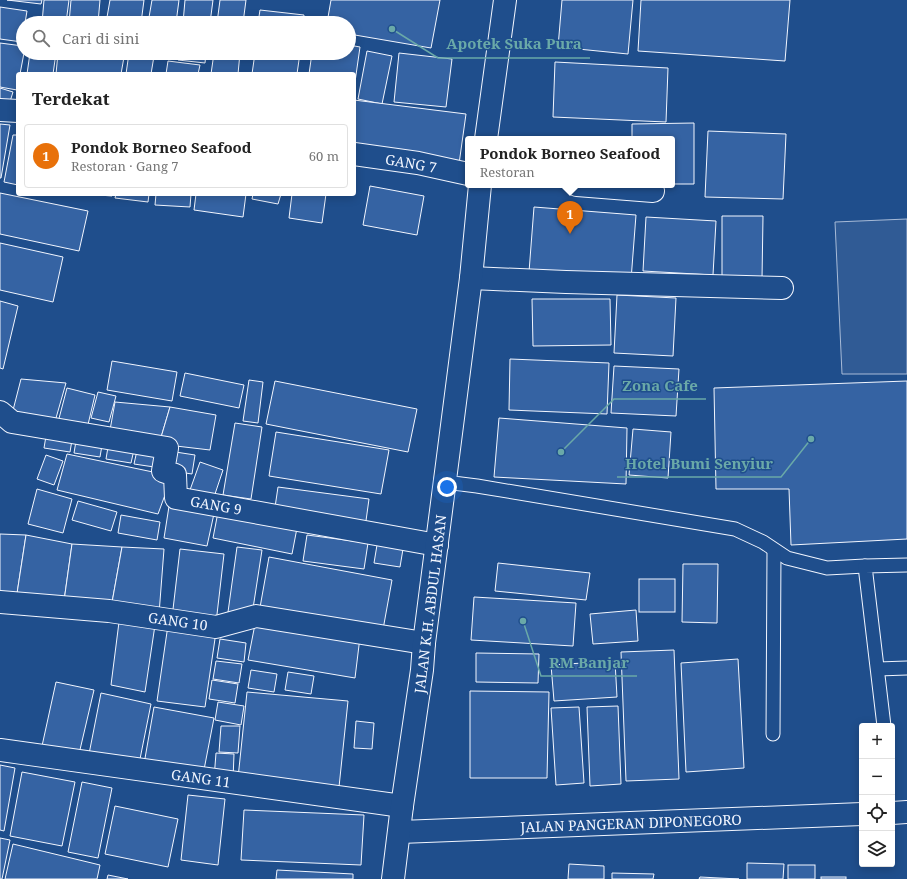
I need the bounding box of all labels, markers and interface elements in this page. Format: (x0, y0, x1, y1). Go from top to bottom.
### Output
search box (16, 16, 356, 60)
icon: search (30, 27, 52, 49)
text: Cari di sini (62, 28, 139, 48)
callout: Apotek Suka Pura (438, 31, 590, 58)
text: Apotek Suka Pura (446, 33, 582, 53)
text: Terdekat (32, 87, 110, 110)
popup (465, 136, 675, 188)
text: Pondok Borneo Seafood (71, 137, 252, 157)
text: Pondok Borneo Seafood (480, 143, 660, 163)
text: 1 (42, 147, 50, 165)
text: 60 m (309, 147, 339, 165)
street label: GANG 7 (384, 149, 438, 177)
text: Restoran · Gang 7 (71, 157, 179, 175)
text: Restoran (480, 163, 535, 181)
pin: 1 (557, 201, 583, 234)
callout: Zona Cafe (614, 372, 706, 399)
text: Zona Cafe (622, 375, 698, 395)
callout: Hotel Bumi Senyiur (617, 450, 781, 477)
text: Hotel Bumi Senyiur (625, 453, 773, 473)
your location (437, 477, 457, 497)
street label: GANG 9 (189, 491, 243, 519)
street label: JALAN K.H. ABDUL HASAN (409, 513, 450, 695)
street label: GANG 10 (147, 607, 209, 635)
callout: RM Banjar (541, 649, 637, 676)
text: RM Banjar (549, 652, 629, 672)
map controls (859, 723, 895, 867)
button: + (859, 723, 895, 759)
button: − (859, 759, 895, 795)
street label: GANG 11 (170, 764, 232, 792)
button: locate (859, 795, 895, 831)
street label: JALAN PANGERAN DIPONEGORO (519, 810, 742, 836)
button: layers (859, 831, 895, 867)

